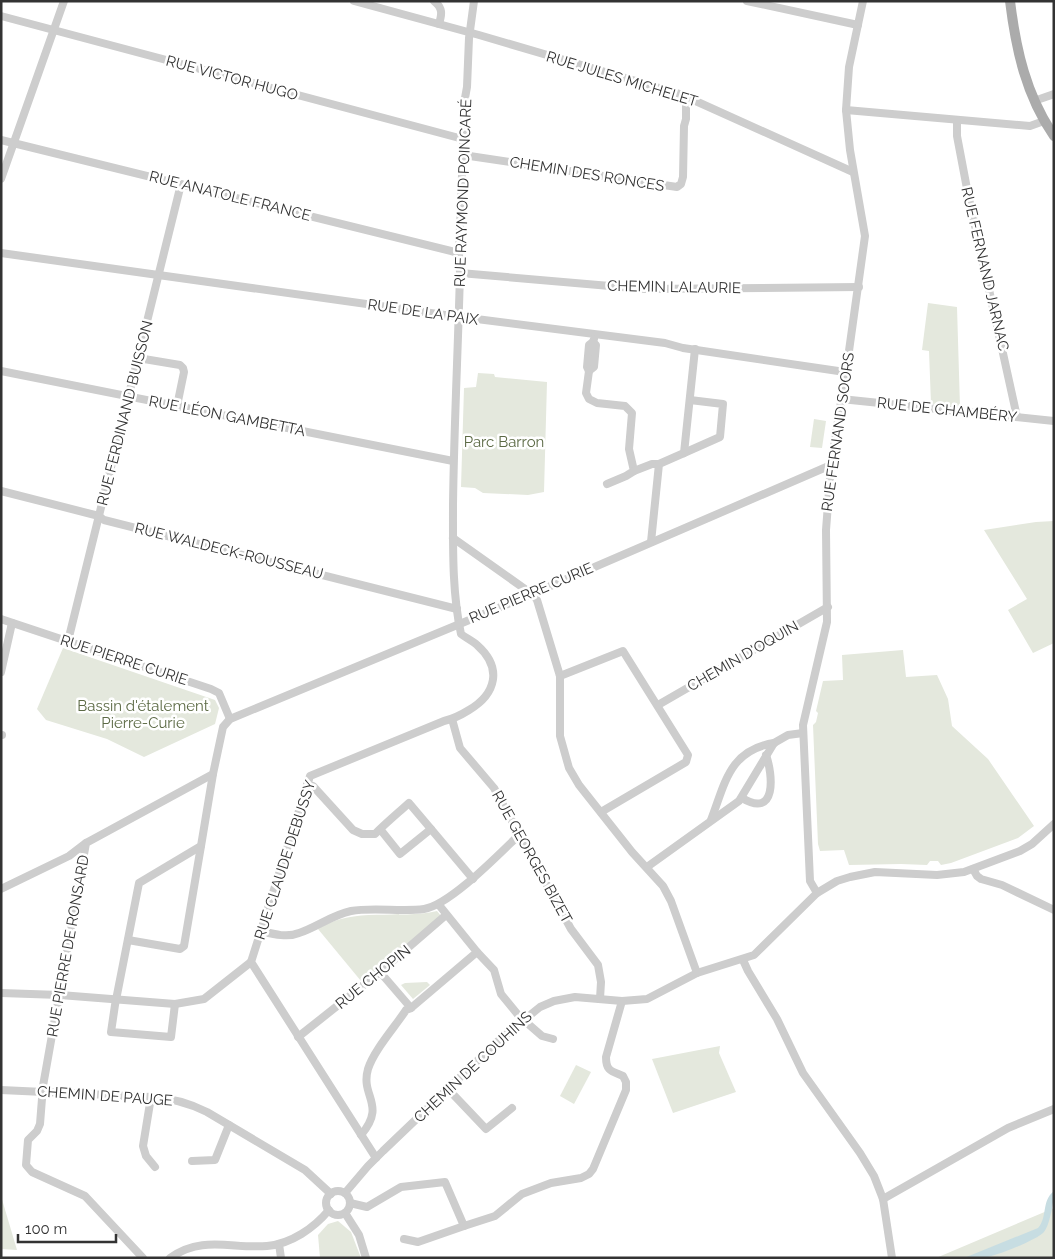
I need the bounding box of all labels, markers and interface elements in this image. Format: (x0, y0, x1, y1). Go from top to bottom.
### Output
street label: RUE JULES MICHELET (544, 47, 700, 111)
street label: RUE VICTOR HUGO (164, 52, 300, 104)
street label: RUE RAYMOND POINCARÉ (451, 99, 475, 287)
street label: CHEMIN DES RONCES (508, 153, 666, 195)
street label: RUE ANATOLE FRANCE (147, 167, 313, 225)
street label: RUE FERNAND JARNAC (957, 185, 1013, 353)
street label: CHEMIN LALAURIE (607, 277, 741, 297)
street label: RUE DE LA PAIX (366, 295, 480, 329)
street label: RUE FERDINAND BUISSON (93, 319, 157, 507)
street label: RUE FERNAND SOORS (818, 351, 858, 513)
street label: RUE LÉON GAMBETTA (147, 392, 307, 440)
street label: RUE DE CHAMBÉRY (876, 394, 1018, 426)
park label: Parc Barron (464, 433, 544, 451)
street label: RUE WALDECK-ROUSSEAU (133, 519, 325, 583)
street label: RUE PIERRE CURIE (466, 559, 596, 627)
street label: CHEMIN D'OQUIN (684, 617, 802, 695)
street label: RUE PIERRE CURIE (58, 631, 190, 689)
park label: Bassin d'étalement Pierre-Curie (77, 697, 209, 732)
street label: RUE CLAUDE DEBUSSY (251, 778, 319, 942)
street label: RUE GEORGES BIZET (488, 787, 576, 927)
street label: RUE PIERRE DE RONSARD (43, 853, 93, 1039)
street label: RUE CHOPIN (332, 941, 414, 1013)
street label: CHEMIN DE COUHINS (410, 1008, 536, 1126)
street label: CHEMIN DE PAUGE (37, 1082, 173, 1110)
scale bar (18, 1212, 115, 1244)
text: 100 m (25, 1220, 67, 1238)

